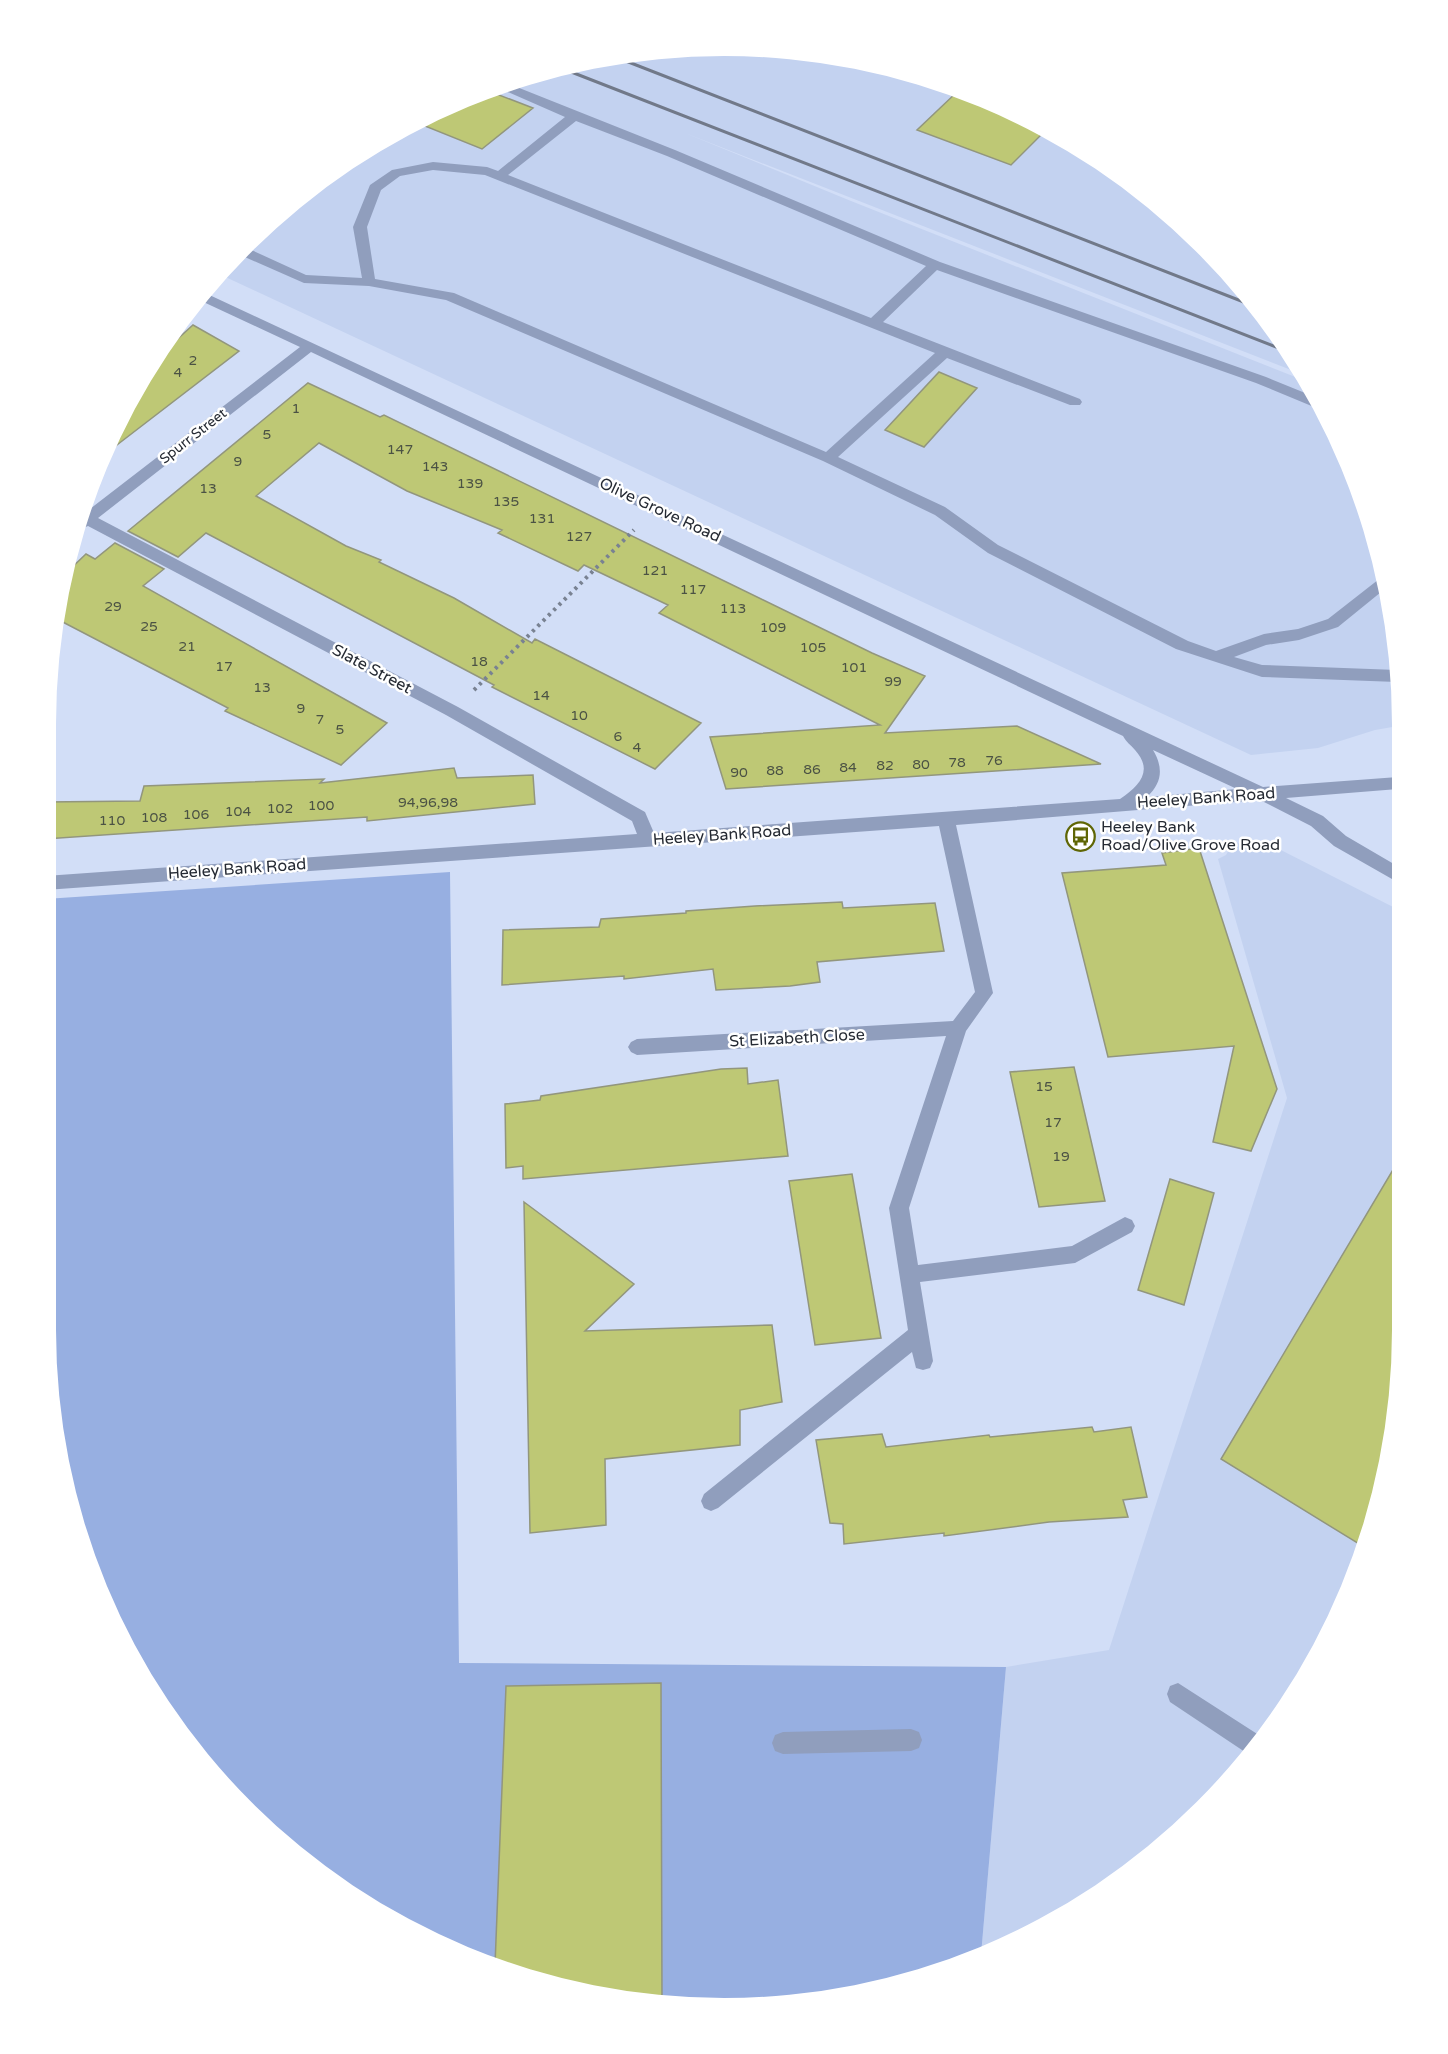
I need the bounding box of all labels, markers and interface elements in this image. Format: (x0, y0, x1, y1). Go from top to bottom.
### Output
house number: 2 (189, 352, 197, 369)
house number: 4 (174, 364, 183, 381)
house number: 1 (292, 400, 300, 417)
street label: Spurr Street (156, 404, 230, 467)
house number: 5 (263, 426, 271, 443)
house number: 147 (387, 441, 413, 458)
house number: 9 (234, 453, 242, 470)
house number: 143 (422, 458, 448, 475)
street label: Olive Grove Road (596, 473, 724, 547)
house number: 139 (457, 475, 483, 492)
house number: 13 (199, 480, 217, 497)
house number: 135 (493, 493, 519, 510)
house number: 131 (529, 510, 555, 527)
house number: 127 (566, 528, 592, 545)
house number: 121 (642, 562, 668, 579)
house number: 117 (680, 581, 706, 598)
house number: 29 (104, 598, 122, 615)
house number: 113 (720, 600, 746, 617)
house number: 25 (140, 618, 158, 635)
house number: 109 (760, 619, 786, 636)
house number: 21 (178, 638, 196, 655)
house number: 105 (800, 639, 826, 656)
street label: Slate Street (329, 640, 415, 698)
house number: 18 (470, 653, 488, 670)
house number: 17 (215, 658, 233, 675)
house number: 101 (841, 659, 867, 676)
house number: 99 (884, 673, 902, 690)
house number: 13 (253, 679, 271, 696)
house number: 14 (532, 687, 550, 704)
house number: 9 (297, 700, 305, 717)
house number: 10 (570, 707, 588, 724)
house number: 7 (316, 711, 324, 728)
house number: 5 (336, 721, 344, 738)
house number: 6 (614, 728, 623, 745)
house number: 4 (633, 739, 642, 756)
house number: 76 (985, 752, 1003, 769)
house number: 78 (948, 754, 966, 771)
house number: 80 (912, 756, 930, 773)
house number: 82 (876, 757, 894, 774)
house number: 84 (839, 759, 857, 776)
house number: 86 (803, 761, 821, 778)
house number: 88 (766, 762, 784, 779)
house number: 90 (730, 764, 748, 781)
street label: Heeley Bank Road (1136, 783, 1276, 813)
house number: 94,96,98 (398, 794, 458, 811)
house number: 100 (308, 797, 334, 814)
house number: 102 (267, 800, 293, 817)
house number: 104 (225, 803, 251, 820)
house number: 106 (183, 806, 209, 823)
house number: 108 (141, 809, 167, 826)
house number: 110 (99, 812, 125, 829)
place label: Heeley Bank Road/Olive Grove Road (1101, 817, 1280, 855)
street label: Heeley Bank Road (652, 820, 792, 850)
bus stop icon: Heeley Bank Road/Olive Grove Road (1064, 820, 1096, 852)
street label: Heeley Bank Road (167, 854, 307, 884)
street label: St Elizabeth Close (729, 1024, 865, 1052)
house number: 15 (1035, 1078, 1053, 1095)
house number: 17 (1044, 1114, 1062, 1131)
house number: 19 (1052, 1148, 1070, 1165)

